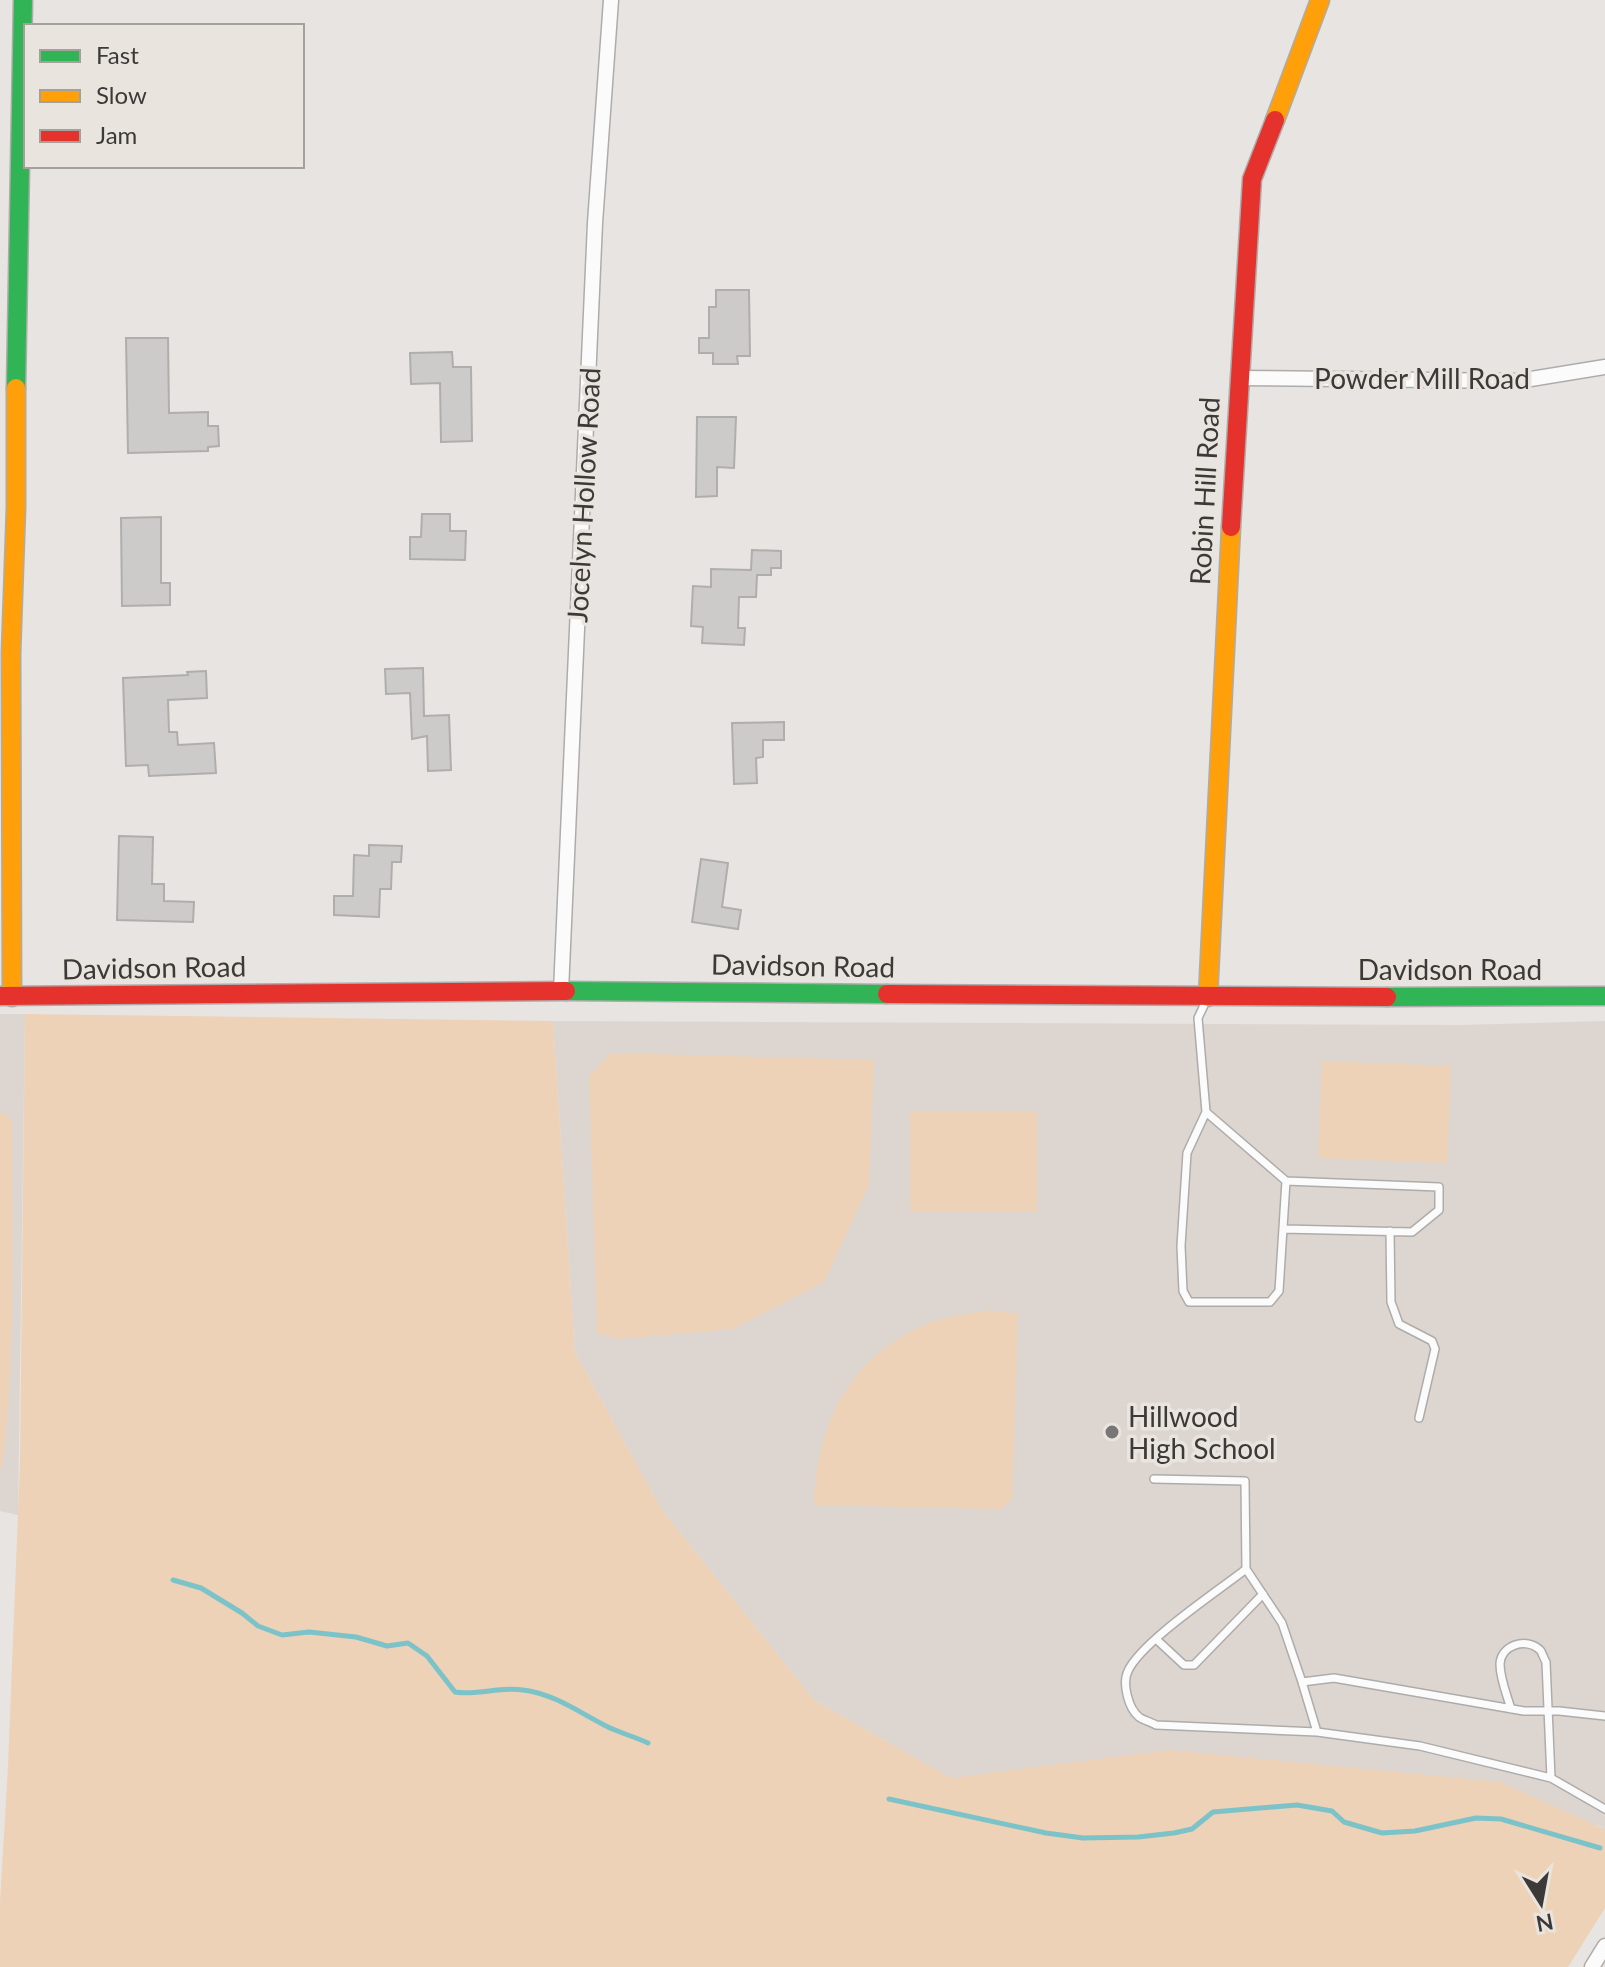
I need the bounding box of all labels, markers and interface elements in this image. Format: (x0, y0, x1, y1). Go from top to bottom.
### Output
legend (24, 24, 304, 168)
text: Fast (96, 40, 139, 69)
text: Slow (96, 80, 147, 109)
text: Jam (96, 120, 137, 149)
street label: Powder Mill Road (1314, 361, 1530, 395)
street label: Jocelyn Hollow Road (559, 367, 607, 623)
street label: Robin Hill Road (1182, 396, 1226, 586)
street label: Davidson Road (711, 946, 895, 984)
street label: Davidson Road (62, 948, 246, 986)
street label: Davidson Road (1358, 952, 1542, 986)
place label: Hillwood High School (1128, 1399, 1276, 1465)
marker: Hillwood High School (1103, 1423, 1121, 1441)
north arrow (1501, 1863, 1581, 1943)
text: N (1534, 1908, 1556, 1938)

